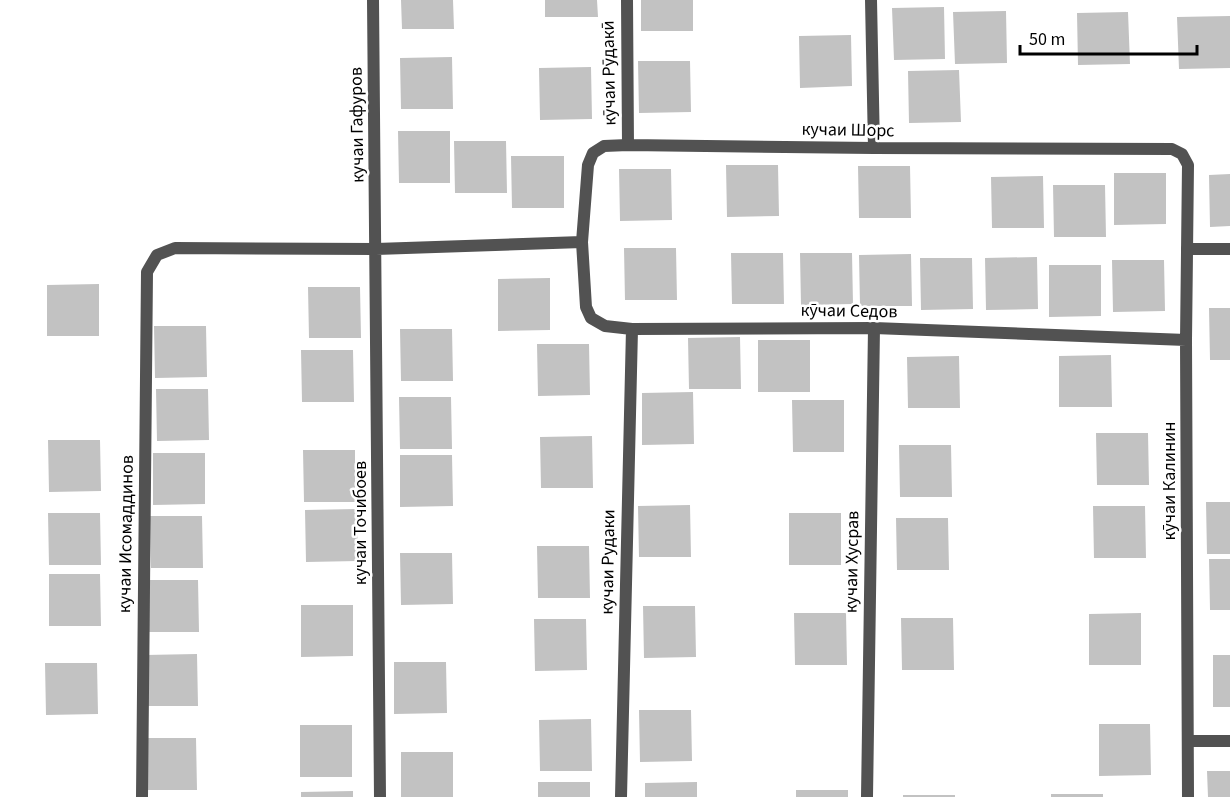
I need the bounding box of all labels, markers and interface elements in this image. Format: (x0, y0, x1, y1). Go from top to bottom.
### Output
scale bar (1020, 18, 1197, 56)
street label: кӯчаи Рӯдакӣ (596, 20, 622, 126)
text: 50 m (1029, 27, 1065, 52)
street label: кучаи Гафуров (343, 67, 371, 183)
street label: кучаи Шорс (801, 117, 895, 143)
street label: кӯчаи Седов (800, 298, 898, 324)
street label: кӯчаи Калинин (1157, 422, 1182, 540)
street label: кучаи Исомаддинов (112, 455, 140, 613)
street label: кучаи Точибоев (348, 461, 373, 585)
street label: кучаи Рудаки (595, 509, 621, 615)
street label: кучаи Хусрав (839, 511, 865, 613)

